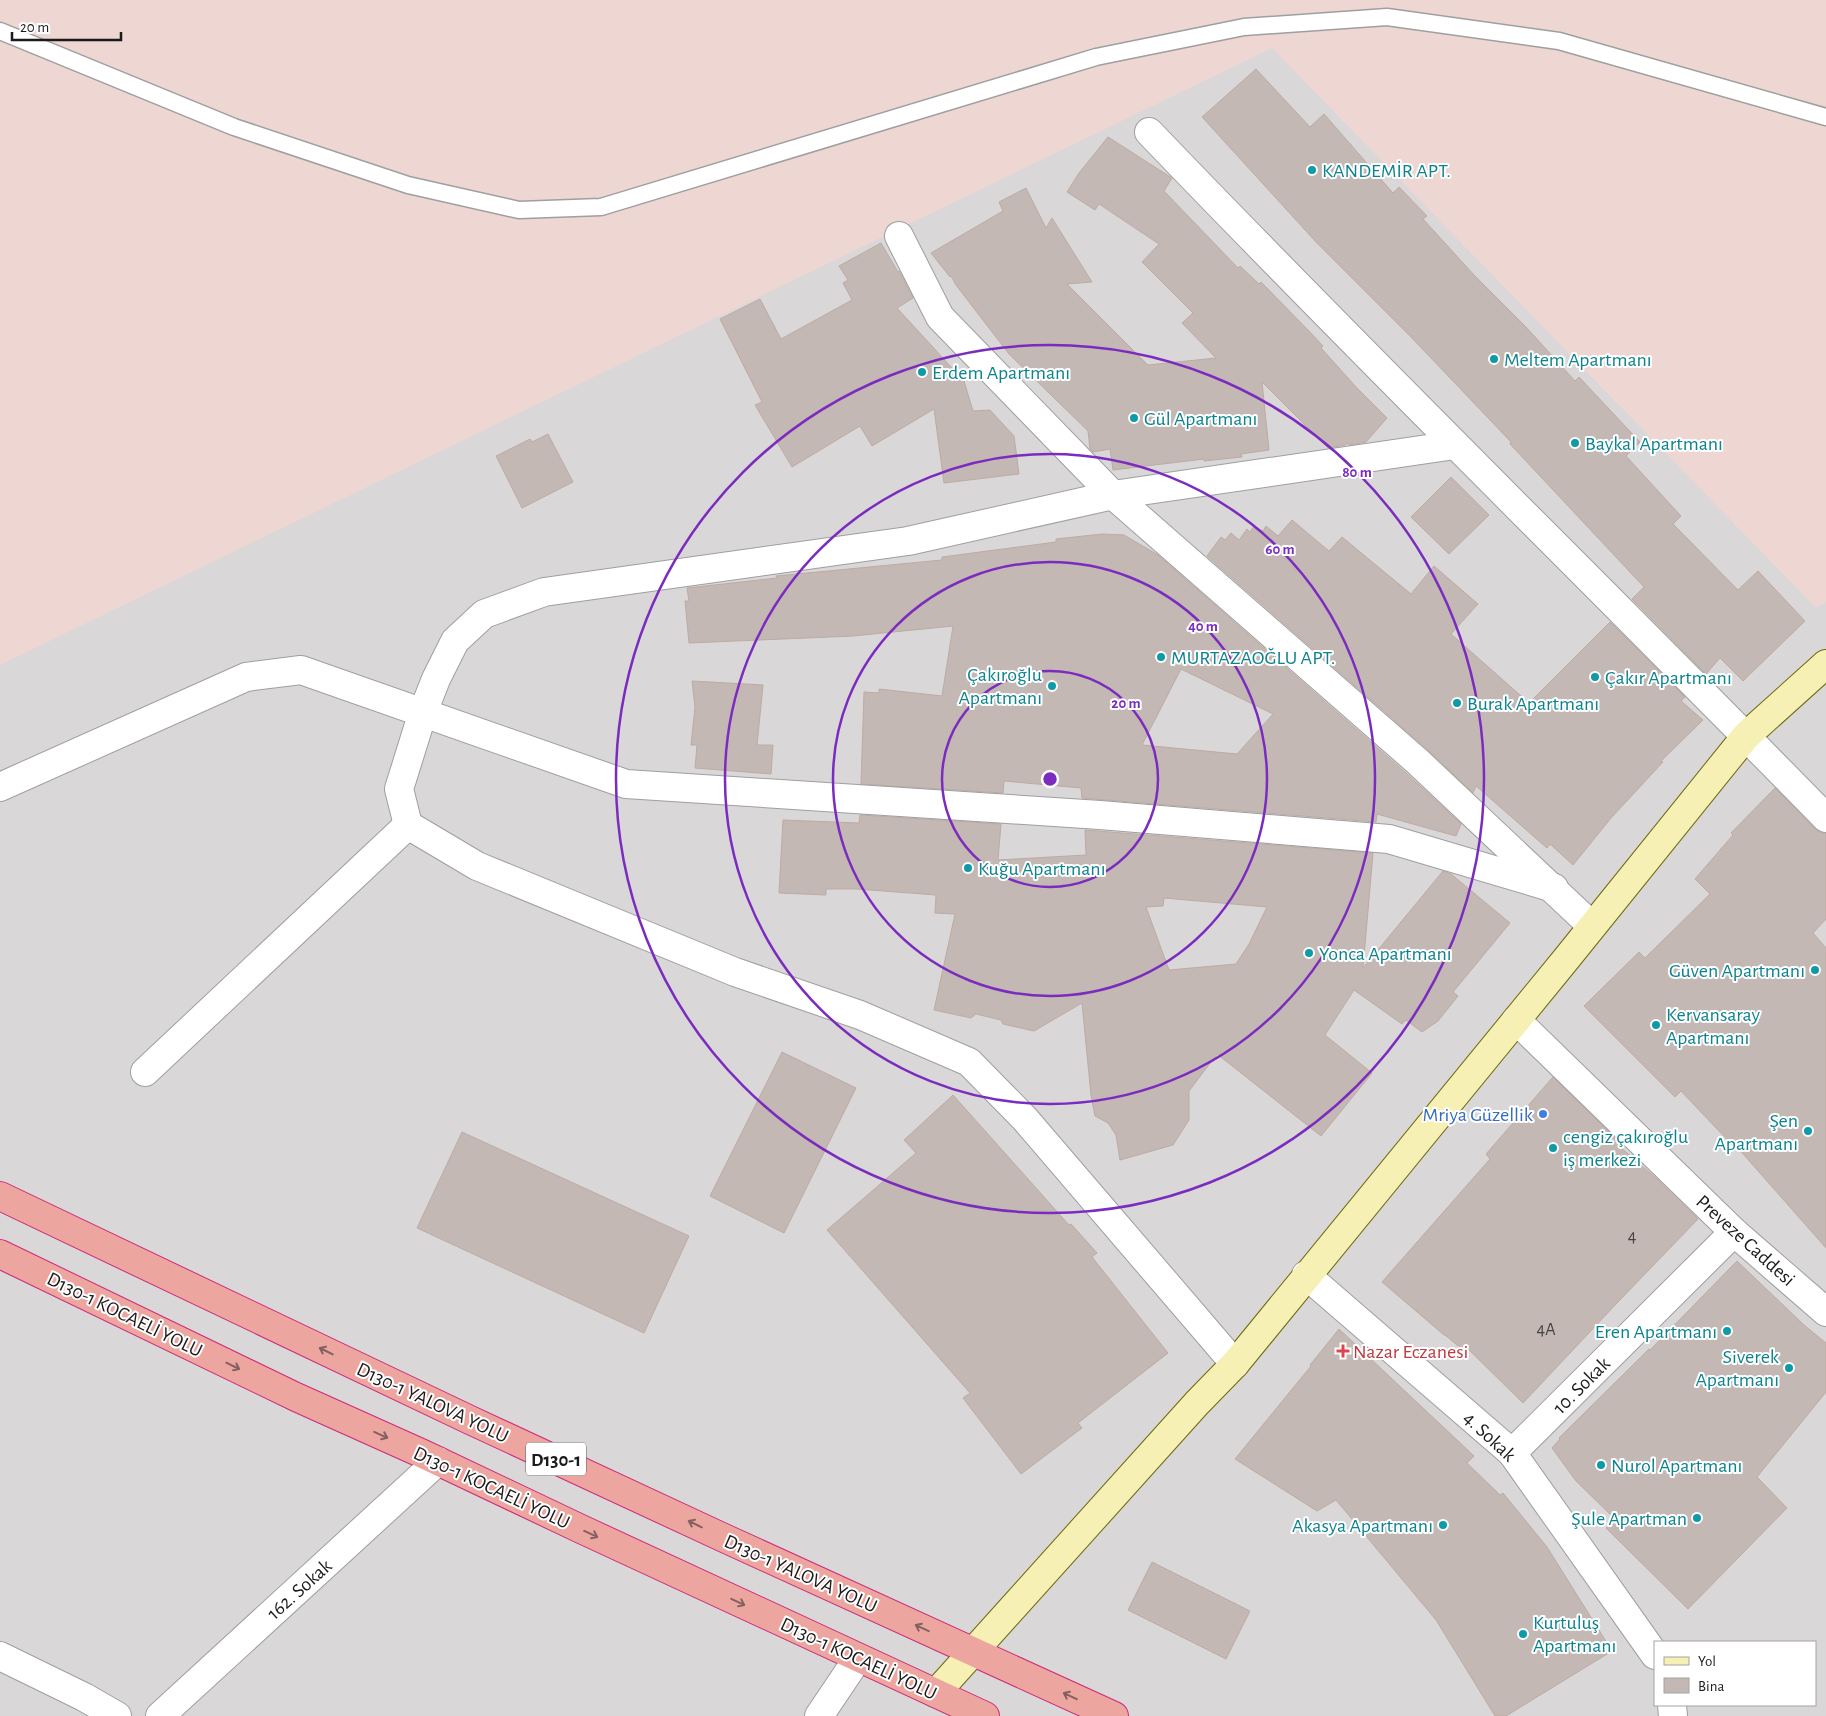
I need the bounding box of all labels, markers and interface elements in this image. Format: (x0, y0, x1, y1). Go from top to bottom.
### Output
scale bar (12, 10, 121, 42)
text: 20 m (20, 20, 49, 35)
place label: KANDEMİR APT. (1322, 161, 1451, 181)
marker: KANDEMİR APT. (1306, 164, 1318, 176)
place label: Meltem Apartmanı (1504, 350, 1652, 370)
marker: Meltem Apartmanı (1488, 353, 1500, 365)
place label: Erdem Apartmanı (932, 363, 1070, 383)
marker: Erdem Apartmanı (916, 366, 928, 378)
place label: Gül Apartmanı (1144, 409, 1257, 429)
marker: Gül Apartmanı (1128, 412, 1140, 424)
place label: Baykal Apartmanı (1585, 434, 1723, 454)
marker: Baykal Apartmanı (1569, 437, 1581, 449)
text: 80 m (1342, 465, 1372, 480)
text: 60 m (1265, 542, 1295, 557)
text: 40 m (1188, 619, 1218, 634)
place label: MURTAZAOĞLU APT. (1171, 647, 1335, 668)
marker: MURTAZAOĞLU APT. (1155, 651, 1167, 663)
place label: Çakıroğlu Apartmanı (959, 665, 1042, 708)
place label: Çakır Apartmanı (1605, 668, 1732, 688)
marker: Çakır Apartmanı (1589, 671, 1601, 683)
marker: Çakıroğlu Apartmanı (1046, 680, 1058, 692)
place label: Burak Apartmanı (1467, 694, 1599, 714)
text: 20 m (1111, 696, 1141, 711)
marker: Burak Apartmanı (1451, 697, 1463, 709)
centre of rings (1041, 770, 1059, 788)
place label: Kuğu Apartmanı (978, 859, 1105, 879)
marker: Kuğu Apartmanı (962, 862, 974, 874)
place label: Yonca Apartmanı (1319, 944, 1452, 964)
marker: Yonca Apartmanı (1303, 947, 1315, 959)
place label: Güven Apartmanı (1669, 961, 1805, 981)
marker: Güven Apartmanı (1809, 964, 1821, 976)
place label: Kervansaray Apartmanı (1666, 1005, 1761, 1048)
marker: Kervansaray Apartmanı (1650, 1019, 1662, 1031)
place label: Mriya Güzellik (1423, 1105, 1533, 1125)
marker: Mriya Güzellik (1537, 1108, 1549, 1120)
place label: Şen Apartmanı (1715, 1111, 1798, 1154)
marker: Şen Apartmanı (1802, 1125, 1814, 1137)
place label: cengiz çakıroğlu iş merkezi (1563, 1127, 1688, 1170)
marker: cengiz çakıroğlu iş merkezi (1547, 1142, 1559, 1154)
street label: Preveze Caddesi (1692, 1191, 1799, 1290)
house number: 4 (1628, 1228, 1637, 1246)
street label: D130-1 KOCAELİ YOLU (44, 1269, 205, 1361)
house number: 4A (1536, 1321, 1556, 1339)
place label: Eren Apartmanı (1595, 1322, 1717, 1342)
marker: Eren Apartmanı (1721, 1325, 1733, 1337)
place label: Nazar Eczanesi (1353, 1342, 1468, 1362)
marker: Nazar Eczanesi (1337, 1345, 1349, 1357)
one-way arrow (319, 1346, 334, 1356)
place label: Siverek Apartmanı (1696, 1347, 1779, 1390)
street label: 10. Sokak (1549, 1353, 1614, 1418)
street label: D130-1 YALOVA YOLU (353, 1359, 512, 1447)
one-way arrow (226, 1361, 241, 1371)
marker: Siverek Apartmanı (1783, 1362, 1795, 1374)
street label: 4. Sokak (1459, 1408, 1519, 1466)
one-way arrow (373, 1430, 388, 1440)
road number: D130-1 (526, 1442, 586, 1476)
street label: D130-1 KOCAELİ YOLU (410, 1443, 573, 1533)
place label: Nurol Apartmanı (1611, 1456, 1742, 1476)
marker: Nurol Apartmanı (1595, 1459, 1607, 1471)
place label: Şule Apartman (1571, 1509, 1687, 1529)
marker: Şule Apartman (1691, 1512, 1703, 1524)
place label: Akasya Apartmanı (1292, 1516, 1433, 1536)
one-way arrow (688, 1519, 703, 1529)
marker: Akasya Apartmanı (1437, 1519, 1449, 1531)
one-way arrow (583, 1529, 598, 1539)
street label: D130-1 YALOVA YOLU (721, 1531, 880, 1617)
street label: 162. Sokak (264, 1556, 336, 1624)
one-way arrow (730, 1598, 745, 1607)
place label: Kurtuluş Apartmanı (1533, 1613, 1616, 1656)
street label: D130-1 KOCAELİ YOLU (777, 1614, 940, 1704)
one-way arrow (915, 1623, 930, 1633)
marker: Kurtuluş Apartmanı (1517, 1628, 1529, 1640)
legend (1654, 1641, 1816, 1706)
text: Yol (1698, 1654, 1716, 1669)
text: Bina (1698, 1679, 1724, 1694)
one-way arrow (1063, 1691, 1078, 1700)

